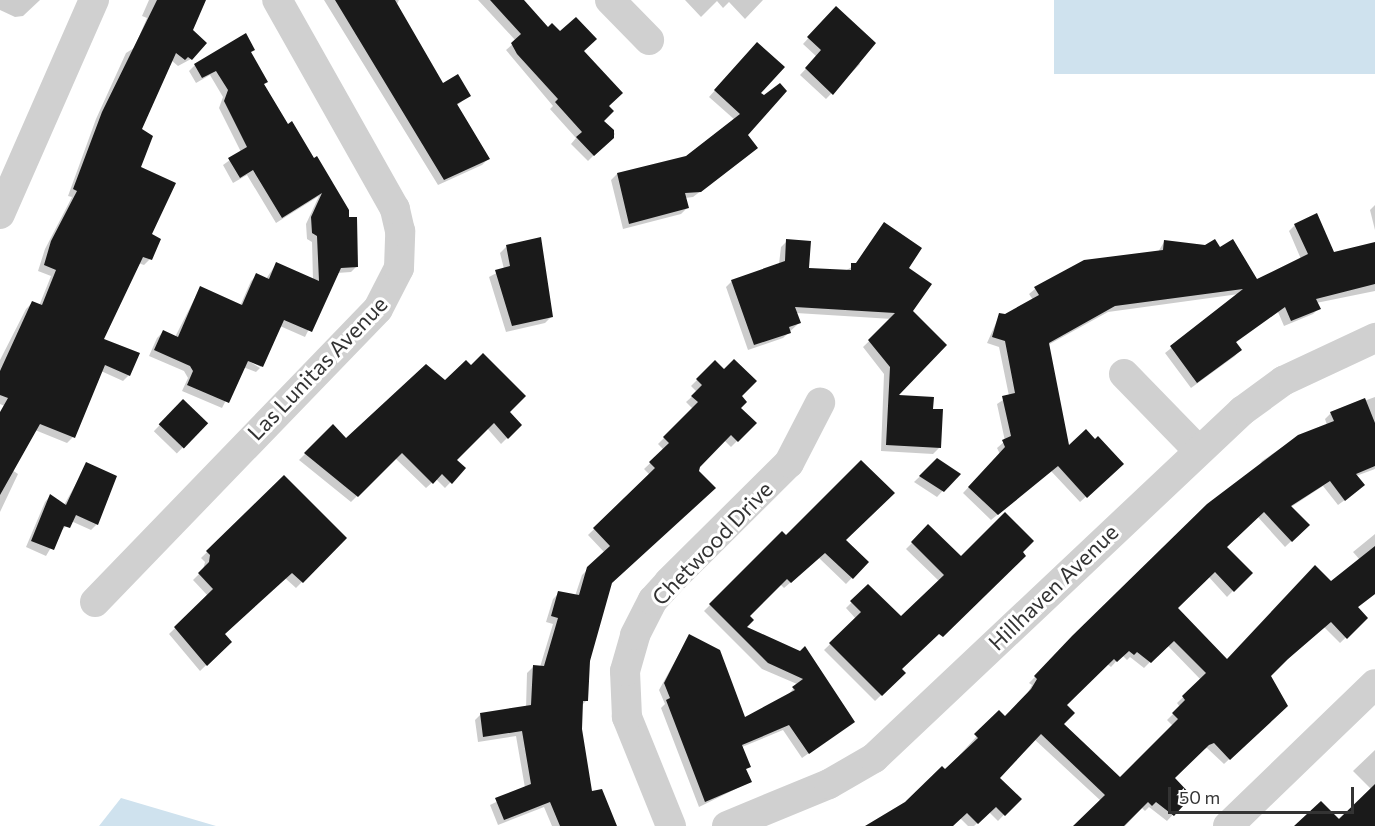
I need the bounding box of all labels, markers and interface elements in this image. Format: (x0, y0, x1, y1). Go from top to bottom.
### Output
street label: Las Lunitas Avenue (242, 291, 392, 445)
street label: Chetwood Drive (646, 476, 778, 610)
street label: Hillhaven Avenue (983, 519, 1123, 655)
scale bar (1171, 775, 1357, 813)
text: 50 m (1179, 786, 1220, 808)

